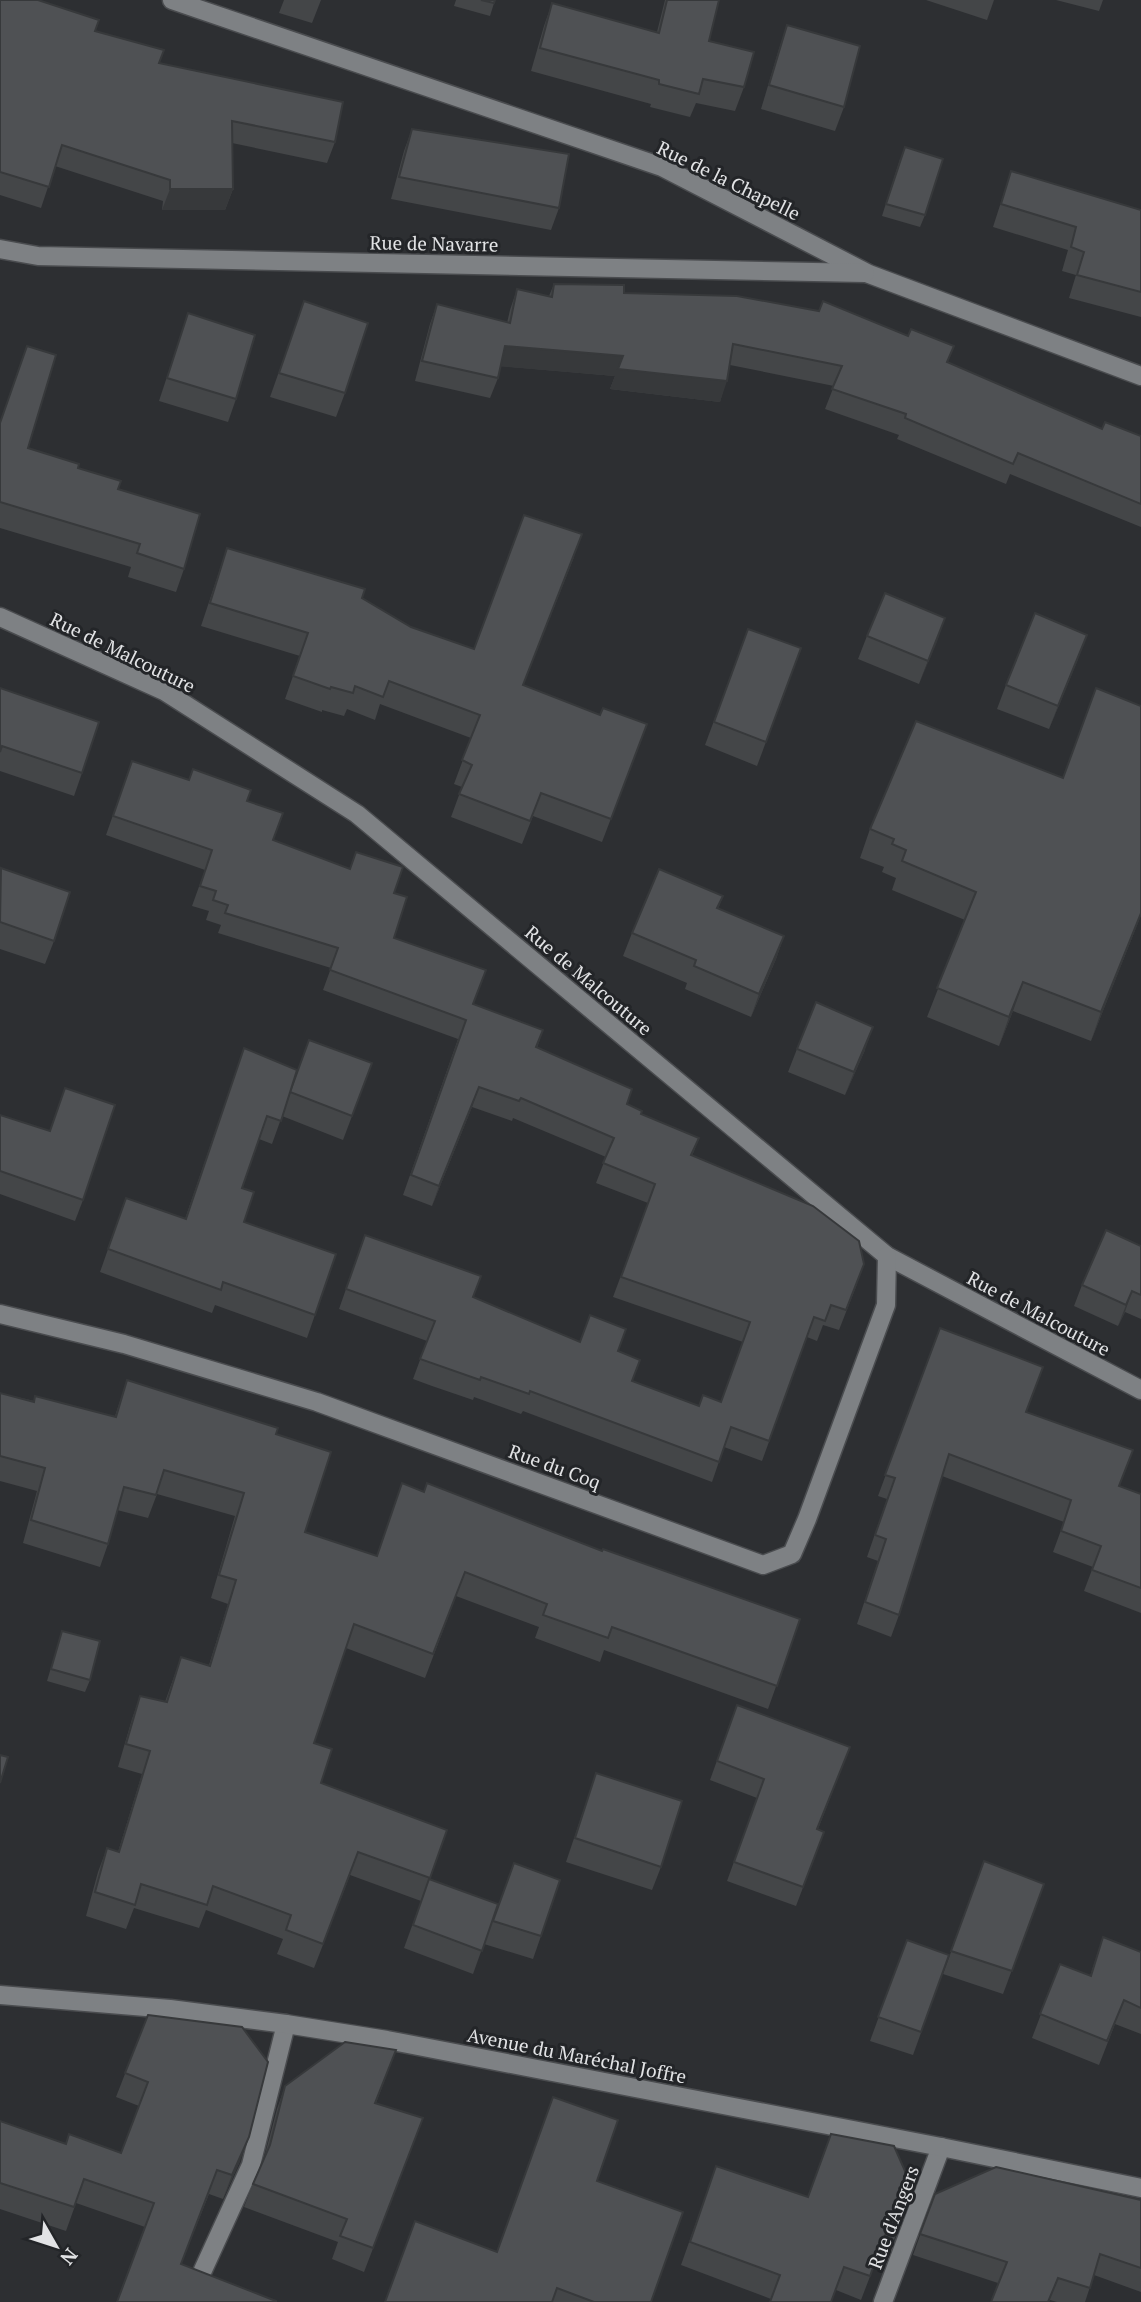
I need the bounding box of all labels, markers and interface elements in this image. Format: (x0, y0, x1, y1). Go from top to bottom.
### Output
street label: Rue de la Chapelle (653, 135, 805, 225)
street label: Rue de Navarre (369, 229, 499, 257)
street label: Rue de Malcouture (46, 606, 200, 698)
street label: Rue de Malcouture (520, 920, 658, 1040)
street label: Rue de Malcouture (963, 1265, 1115, 1361)
street label: Rue du Coq (506, 1438, 605, 1494)
street label: Avenue du Maréchal Joffre (465, 2021, 689, 2089)
street label: Rue d'Angers (862, 2162, 924, 2272)
north arrow (21, 2211, 91, 2281)
text: N (55, 2244, 84, 2271)

